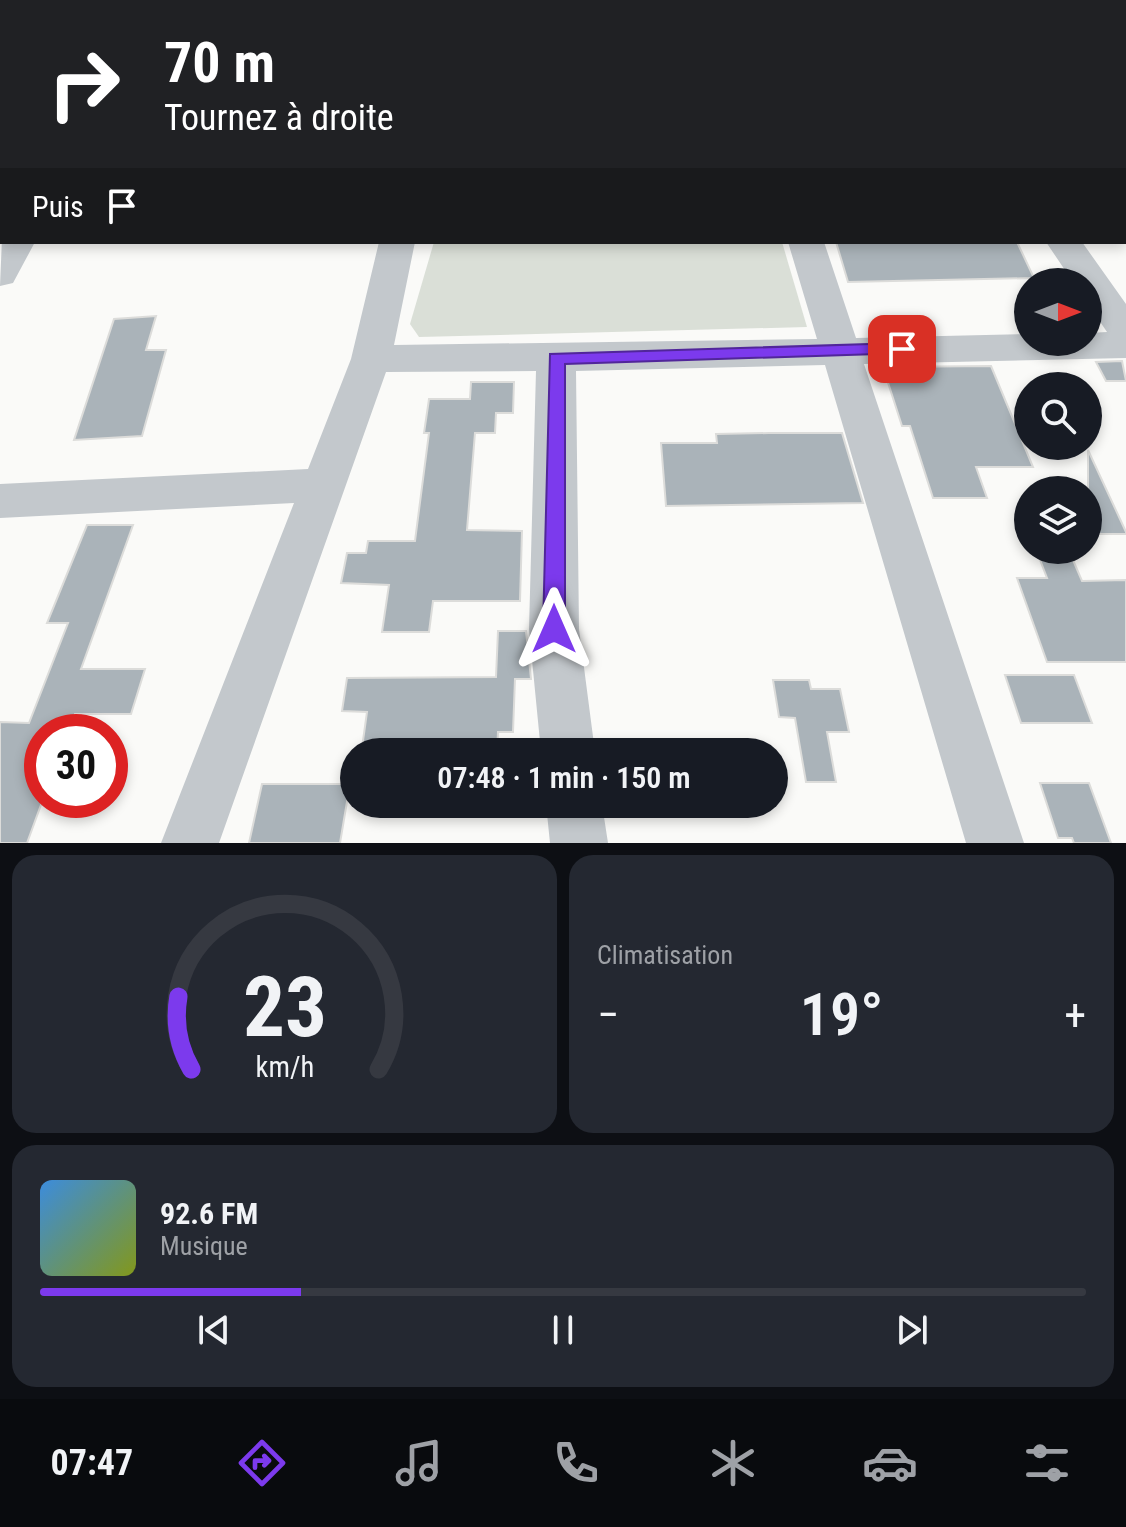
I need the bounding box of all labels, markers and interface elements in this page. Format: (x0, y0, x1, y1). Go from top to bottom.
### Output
text: 70 m (164, 30, 275, 96)
icon: right (32, 32, 136, 136)
text: Tournez à droite (164, 97, 394, 139)
icon: arrive (100, 184, 144, 228)
text: Puis (32, 189, 84, 224)
north arrow (1014, 268, 1102, 356)
map controls (1014, 268, 1102, 564)
pin (868, 315, 936, 383)
icon: arrive (880, 327, 924, 371)
button: search (1014, 372, 1102, 460)
button: layers (1014, 476, 1102, 564)
position arrow (512, 587, 596, 671)
speed limit sign: 30 (24, 714, 128, 818)
text: 07:48 · 1 min · 150 m (437, 760, 691, 795)
text: Climatisation (597, 940, 733, 970)
text: 23 (242, 959, 327, 1056)
text: 19° (800, 979, 883, 1050)
text: − (597, 989, 619, 1041)
text: + (1064, 989, 1086, 1041)
text: km/h (255, 1050, 314, 1084)
text: 92.6 FM (160, 1196, 258, 1231)
text: Musique (160, 1231, 248, 1261)
icon: previous (192, 1308, 236, 1352)
icon: pause (541, 1308, 585, 1352)
icon: next (890, 1308, 934, 1352)
icon: directions (234, 1435, 290, 1491)
icon: music (391, 1435, 447, 1491)
icon: phone (548, 1435, 604, 1491)
icon: climate (705, 1435, 761, 1491)
icon: car (862, 1435, 918, 1491)
icon: filters (1019, 1435, 1075, 1491)
text: 07:47 (51, 1442, 133, 1484)

